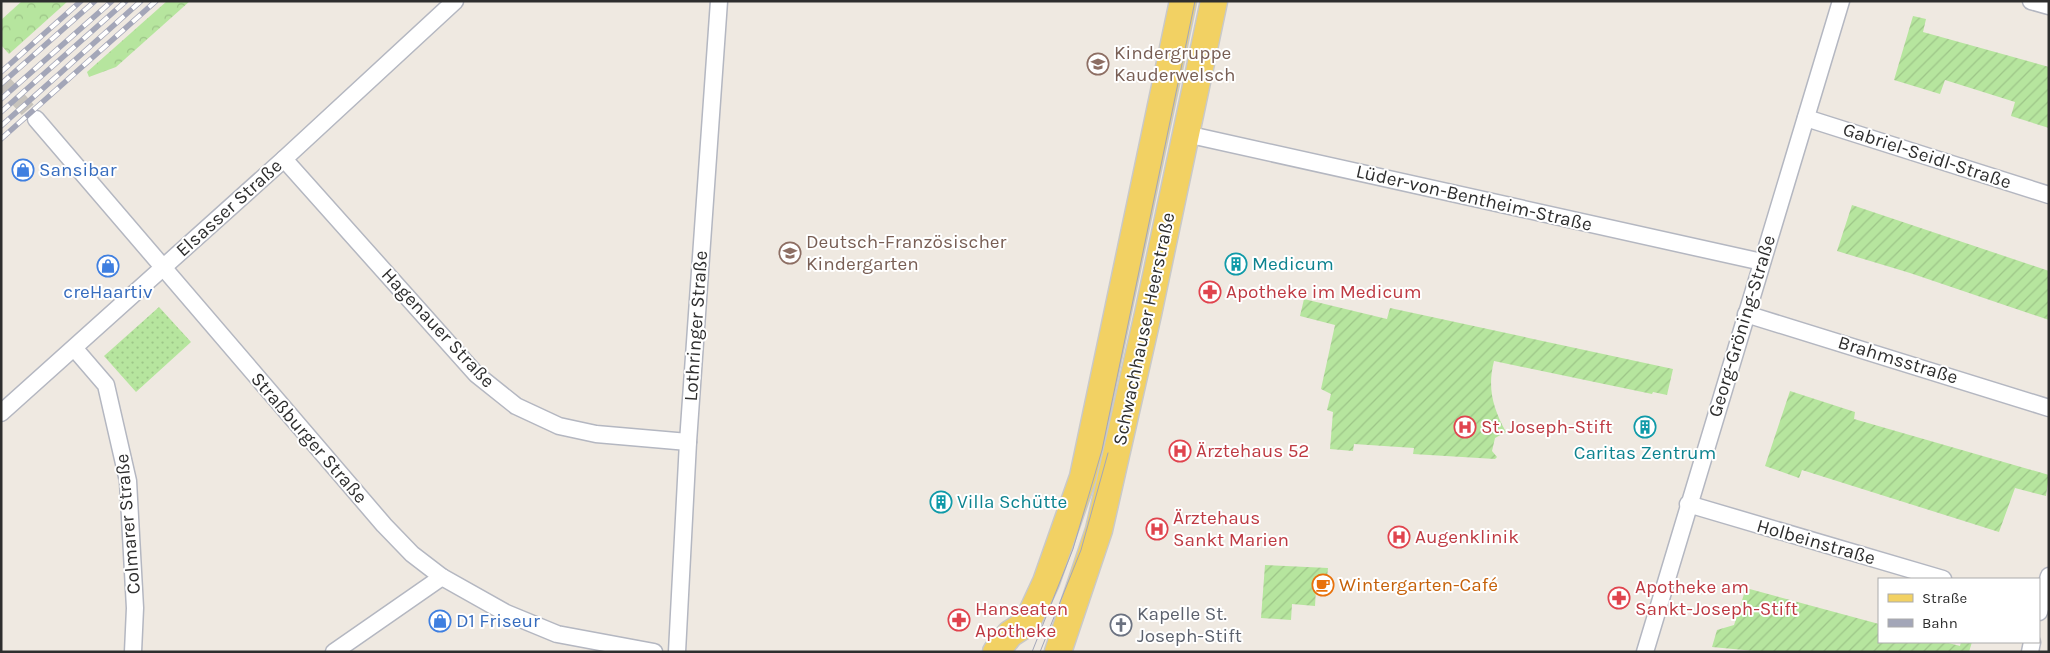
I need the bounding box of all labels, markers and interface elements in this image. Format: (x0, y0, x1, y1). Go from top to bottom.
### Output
place label: Kindergruppe Kauderwelsch (1114, 42, 1236, 86)
school or university icon: Kindergruppe Kauderwelsch (1086, 52, 1110, 76)
street label: Gabriel-Seidl-Straße (1840, 118, 2014, 194)
street label: Elsasser Straße (172, 155, 286, 261)
shop icon: Sansibar (11, 158, 35, 182)
place label: Sansibar (39, 159, 117, 181)
street label: Lüder-von-Bentheim-Straße (1354, 160, 1594, 236)
street label: Schwachhauser Heerstraße (1109, 210, 1179, 448)
place label: Deutsch-Französischer Kindergarten (806, 231, 1007, 275)
street label: Georg-Gröning-Straße (1704, 232, 1780, 420)
school or university icon: Deutsch-Französischer Kindergarten (778, 241, 802, 265)
street label: Lothringer Straße (680, 250, 712, 402)
building icon: Medicum (1224, 252, 1248, 276)
place label: Medicum (1252, 253, 1334, 275)
shop icon: creHaartiv (96, 254, 120, 278)
street label: Hagenauer Straße (377, 264, 499, 392)
pharmacy icon: Apotheke im Medicum (1198, 280, 1222, 304)
place label: creHaartiv (63, 281, 153, 303)
place label: Apotheke im Medicum (1226, 281, 1422, 303)
street label: Brahmsstraße (1835, 331, 1961, 389)
street label: Straßburger Straße (246, 368, 372, 508)
hospital icon: St. Joseph-Stift (1453, 415, 1477, 439)
building icon: Caritas Zentrum (1633, 415, 1657, 439)
place label: St. Joseph-Stift (1481, 416, 1612, 438)
hospital icon: Ärztehaus 52 (1168, 439, 1192, 463)
place label: Ärztehaus 52 (1196, 440, 1309, 462)
place label: Caritas Zentrum (1574, 442, 1716, 464)
street label: Colmarer Straße (111, 453, 145, 595)
building icon: Villa Schütte (929, 490, 953, 514)
place label: Villa Schütte (957, 491, 1067, 513)
place label: Ärztehaus Sankt Marien (1173, 507, 1289, 551)
street label: Holbeinstraße (1754, 515, 1878, 569)
hospital icon: Ärztehaus Sankt Marien (1145, 517, 1169, 541)
hospital icon: Augenklinik (1387, 525, 1411, 549)
place label: Augenklinik (1415, 526, 1519, 548)
cafe icon: Wintergarten-Café (1311, 573, 1335, 597)
place label: Wintergarten-Café (1339, 574, 1498, 596)
place label: Apotheke am Sankt-Joseph-Stift (1635, 576, 1798, 620)
legend (1878, 578, 2040, 643)
pharmacy icon: Apotheke am Sankt-Joseph-Stift (1607, 586, 1631, 610)
text: Straße (1922, 589, 1967, 607)
place label: Hanseaten Apotheke (975, 598, 1068, 642)
place label: Kapelle St. Joseph-Stift (1137, 603, 1242, 647)
pharmacy icon: Hanseaten Apotheke (947, 608, 971, 632)
shop icon: D1 Friseur (428, 609, 452, 633)
place label: D1 Friseur (456, 610, 540, 632)
church icon: Kapelle St. Joseph-Stift (1109, 613, 1133, 637)
text: Bahn (1922, 614, 1958, 632)

